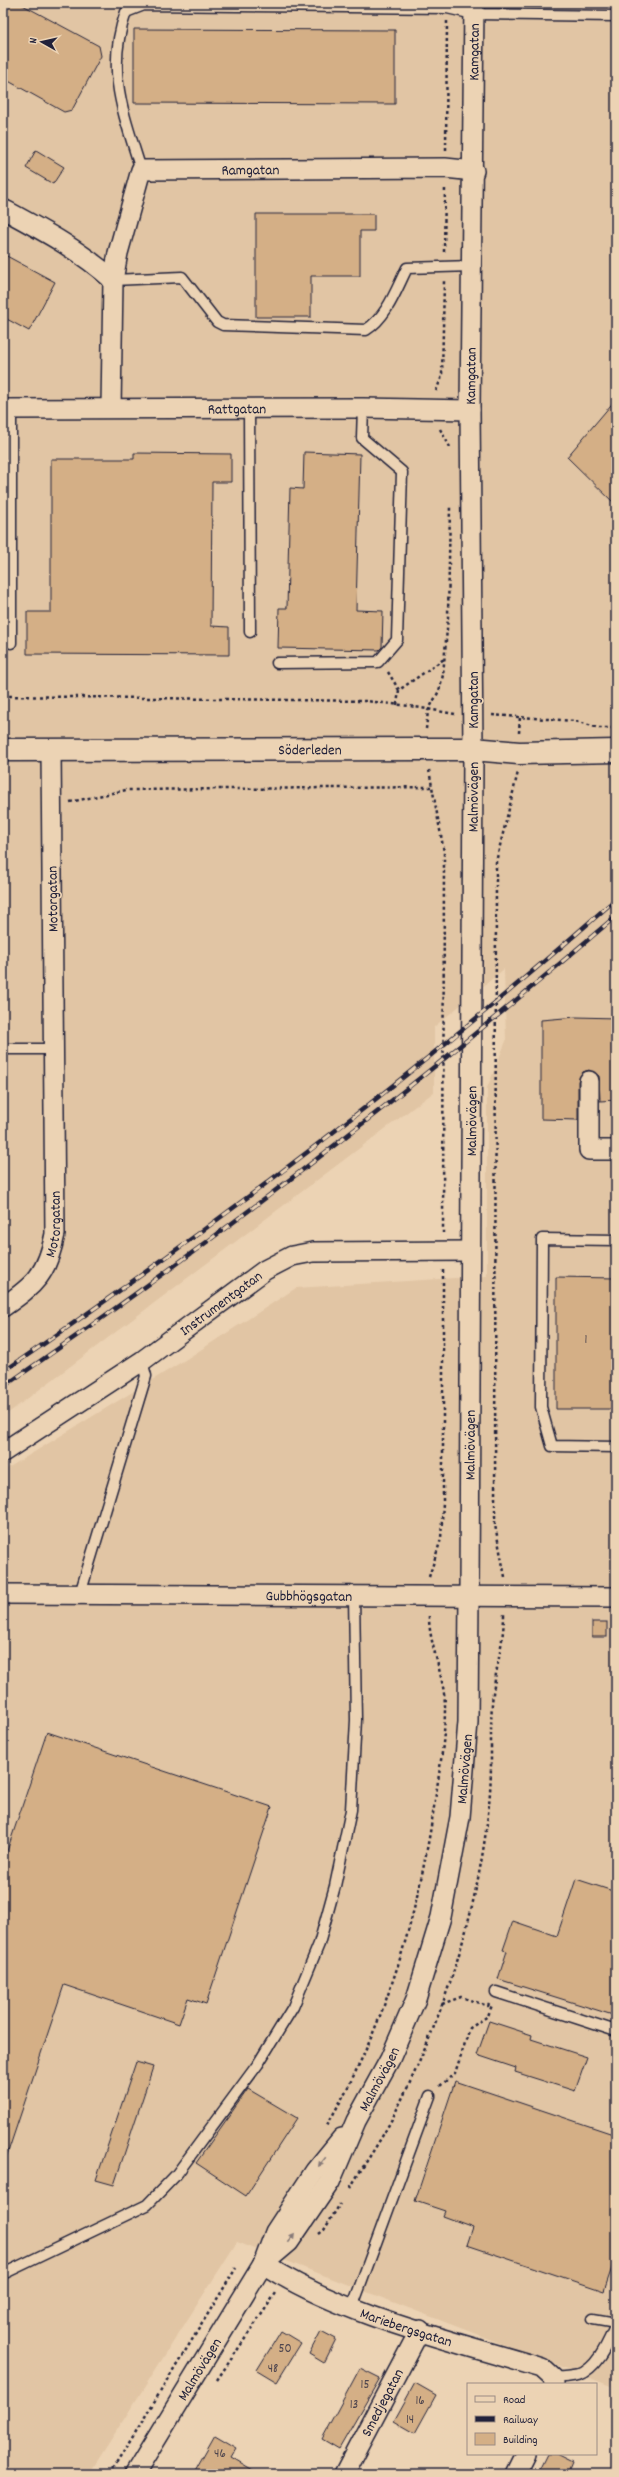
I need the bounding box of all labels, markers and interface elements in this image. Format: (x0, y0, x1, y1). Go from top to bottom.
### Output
north arrow (22, 22, 62, 62)
street label: Kamgatan (464, 23, 487, 81)
text: N (26, 37, 42, 45)
street label: Ramgatan (221, 160, 279, 182)
street label: Kamgatan (461, 347, 484, 405)
street label: Rattgatan (208, 399, 266, 421)
street label: Kamgatan (464, 671, 486, 729)
street label: Söderleden (278, 740, 342, 762)
street label: Malmövägen (464, 762, 486, 832)
street label: Motorgatan (42, 866, 66, 932)
street label: Malmövägen (462, 1086, 484, 1156)
street label: Motorgatan (41, 1191, 68, 1261)
street label: Instrumentgatan (176, 1266, 268, 1342)
house number: 1 (585, 1331, 587, 1350)
street label: Malmövägen (461, 1410, 483, 1480)
street label: Gubbhögsgatan (266, 1586, 352, 1609)
street label: Malmövägen (452, 1733, 480, 1805)
street label: Malmövägen (354, 2044, 407, 2116)
one-way arrow (318, 2157, 327, 2168)
one-way arrow (287, 2233, 296, 2244)
street label: Mariebergsgatan (356, 2303, 454, 2354)
street label: Malmövägen (173, 2334, 228, 2406)
house number: 50 (278, 2340, 292, 2359)
house number: 48 (268, 2360, 278, 2379)
street label: Smedjegatan (357, 2365, 411, 2441)
house number: 15 (361, 2376, 369, 2395)
legend (467, 2383, 597, 2455)
house number: 16 (415, 2392, 425, 2411)
text: Road (503, 2392, 525, 2409)
house number: 13 (350, 2396, 358, 2415)
house number: 14 (406, 2411, 414, 2430)
text: Railway (503, 2412, 539, 2429)
text: Building (503, 2432, 538, 2449)
house number: 46 (214, 2445, 226, 2464)

